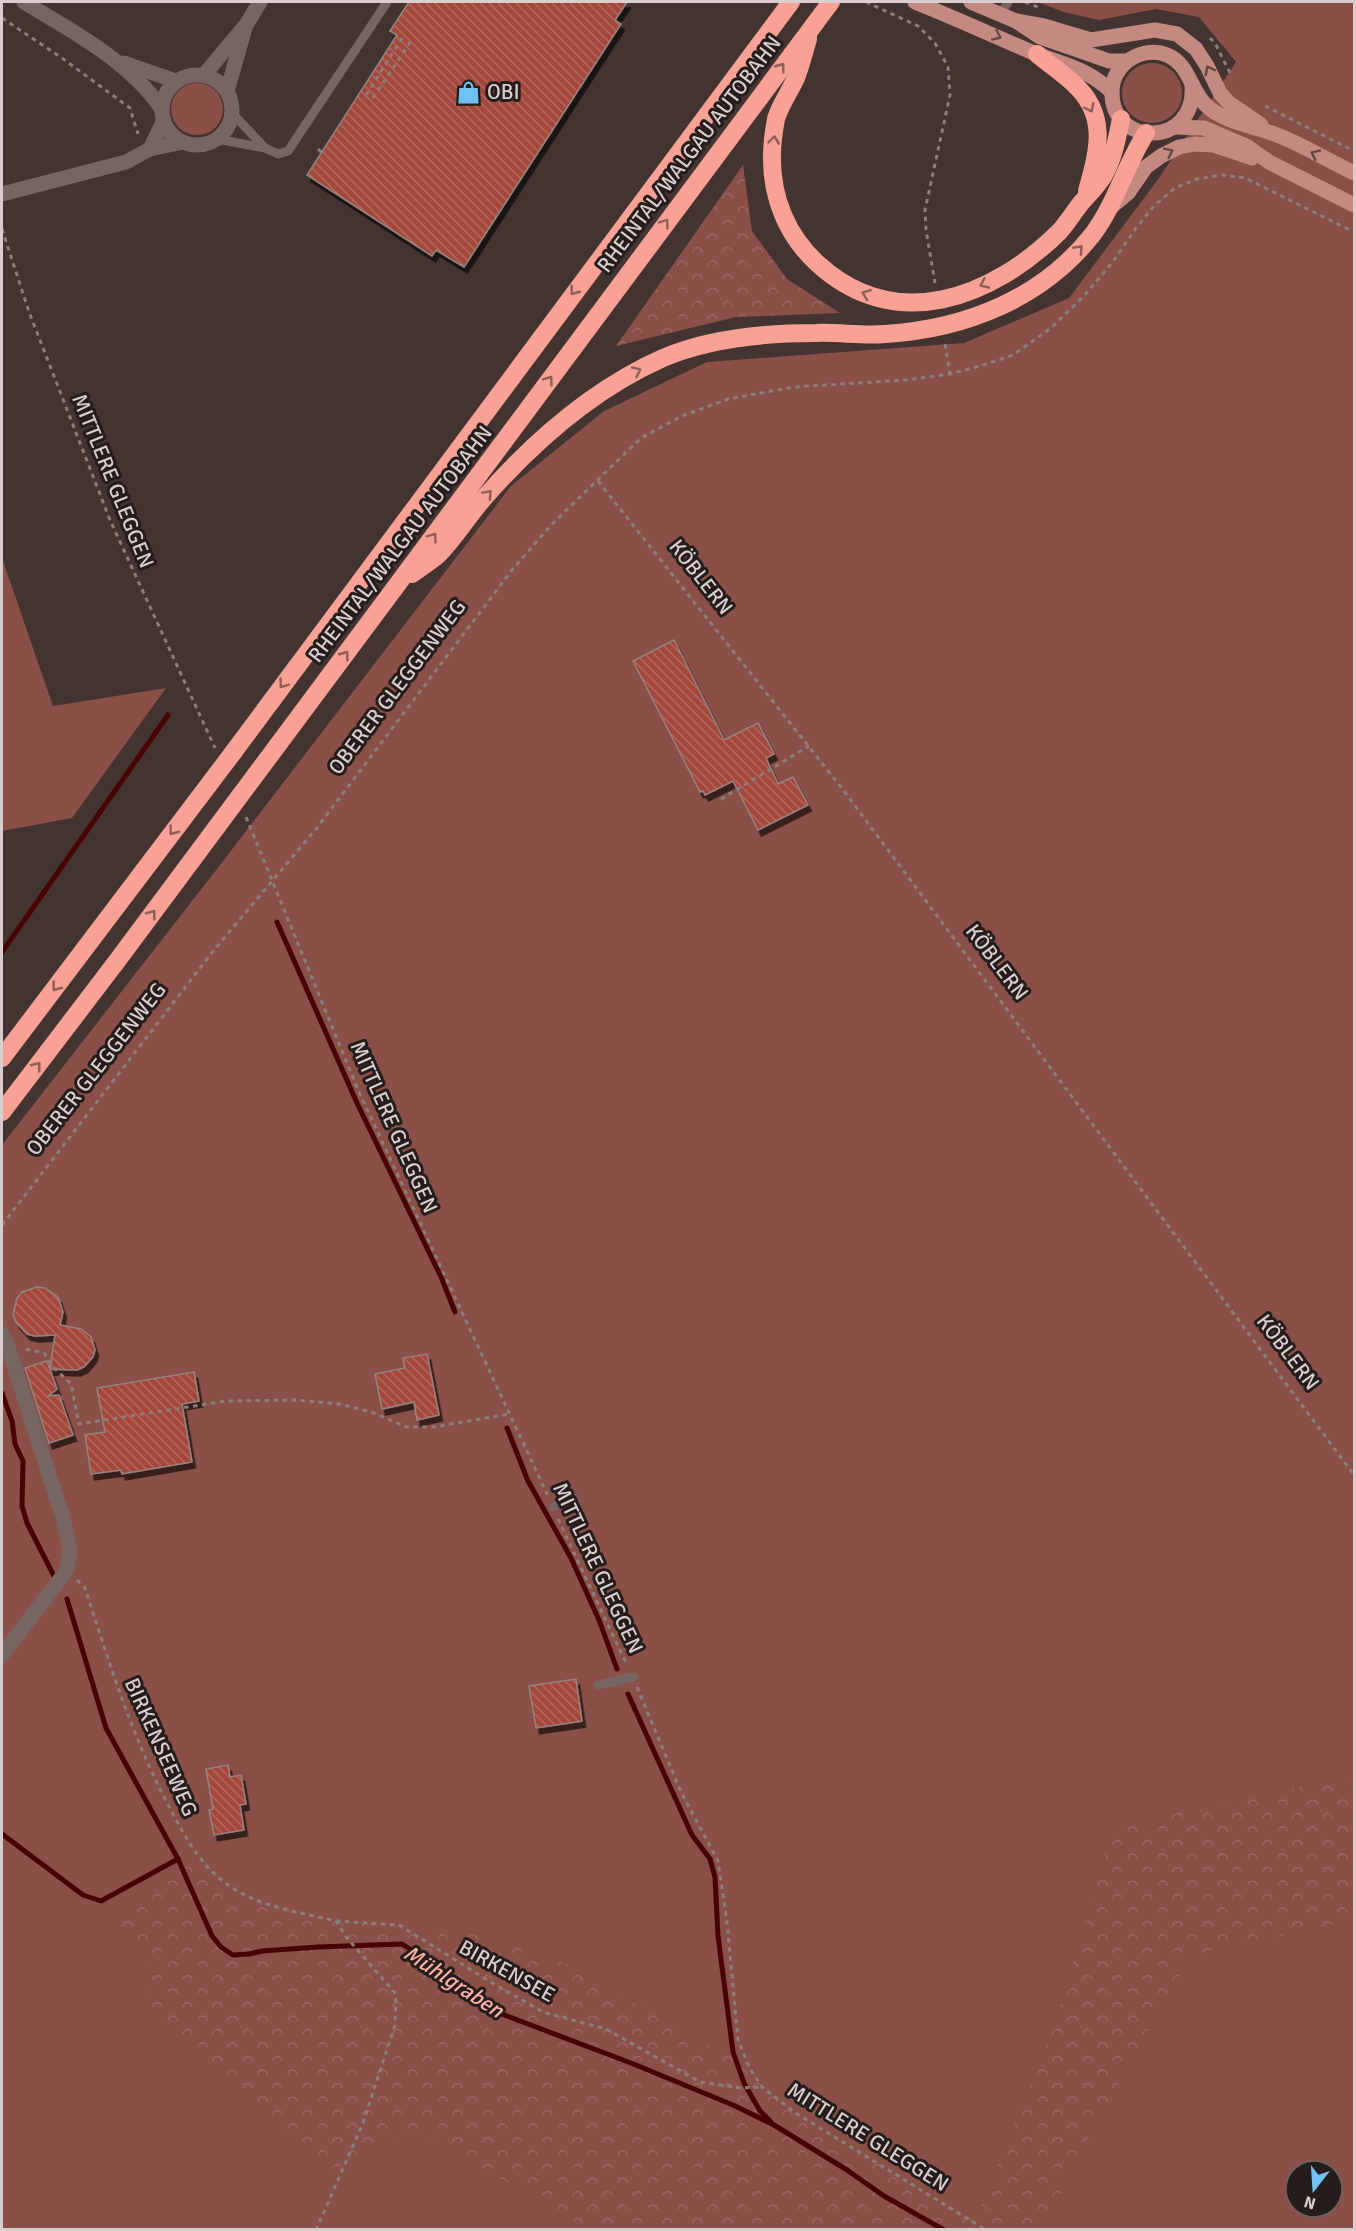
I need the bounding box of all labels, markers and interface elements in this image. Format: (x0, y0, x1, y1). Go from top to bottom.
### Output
one-way arrow (991, 29, 1002, 41)
street label: RHEINTAL/WALGAU AUTOBAHN (591, 30, 787, 278)
one-way arrow (774, 62, 785, 73)
one-way arrow (1204, 65, 1216, 76)
shop icon: OBI (456, 79, 482, 105)
place label: OBI (487, 79, 520, 105)
one-way arrow (1083, 101, 1094, 112)
one-way arrow (767, 135, 780, 144)
one-way arrow (1162, 148, 1173, 160)
one-way arrow (1311, 150, 1322, 161)
one-way arrow (658, 219, 669, 230)
one-way arrow (1072, 245, 1083, 256)
one-way arrow (980, 277, 991, 289)
one-way arrow (571, 285, 582, 296)
one-way arrow (861, 288, 871, 301)
one-way arrow (631, 366, 642, 378)
one-way arrow (542, 376, 553, 387)
street label: MITTLERE GLEGGEN (66, 390, 160, 572)
street label: RHEINTAL/WALGAU AUTOBAHN (302, 420, 498, 668)
one-way arrow (481, 490, 492, 501)
one-way arrow (426, 532, 437, 543)
street label: KÖBLERN (664, 534, 738, 620)
street label: OBERER GLEGGENWEG (323, 594, 471, 780)
one-way arrow (338, 651, 349, 662)
one-way arrow (280, 678, 291, 689)
one-way arrow (170, 825, 181, 836)
one-way arrow (145, 910, 156, 921)
street label: KÖBLERN (960, 919, 1034, 1005)
street label: OBERER GLEGGENWEG (20, 977, 172, 1161)
one-way arrow (52, 980, 63, 991)
street label: MITTLERE GLEGGEN (344, 1037, 444, 1217)
one-way arrow (30, 1061, 41, 1072)
street label: KÖBLERN (1251, 1309, 1325, 1395)
street label: MITTLERE GLEGGEN (547, 1479, 649, 1657)
street label: BIRKENSEEWEG (119, 1674, 203, 1820)
street label: BIRKENSEE (455, 1934, 559, 2008)
water label: Mühlgraben (399, 1939, 509, 2024)
street label: MITTLERE GLEGGEN (783, 2077, 953, 2197)
north arrow (1284, 2159, 1344, 2219)
text: N (1302, 2191, 1318, 2214)

